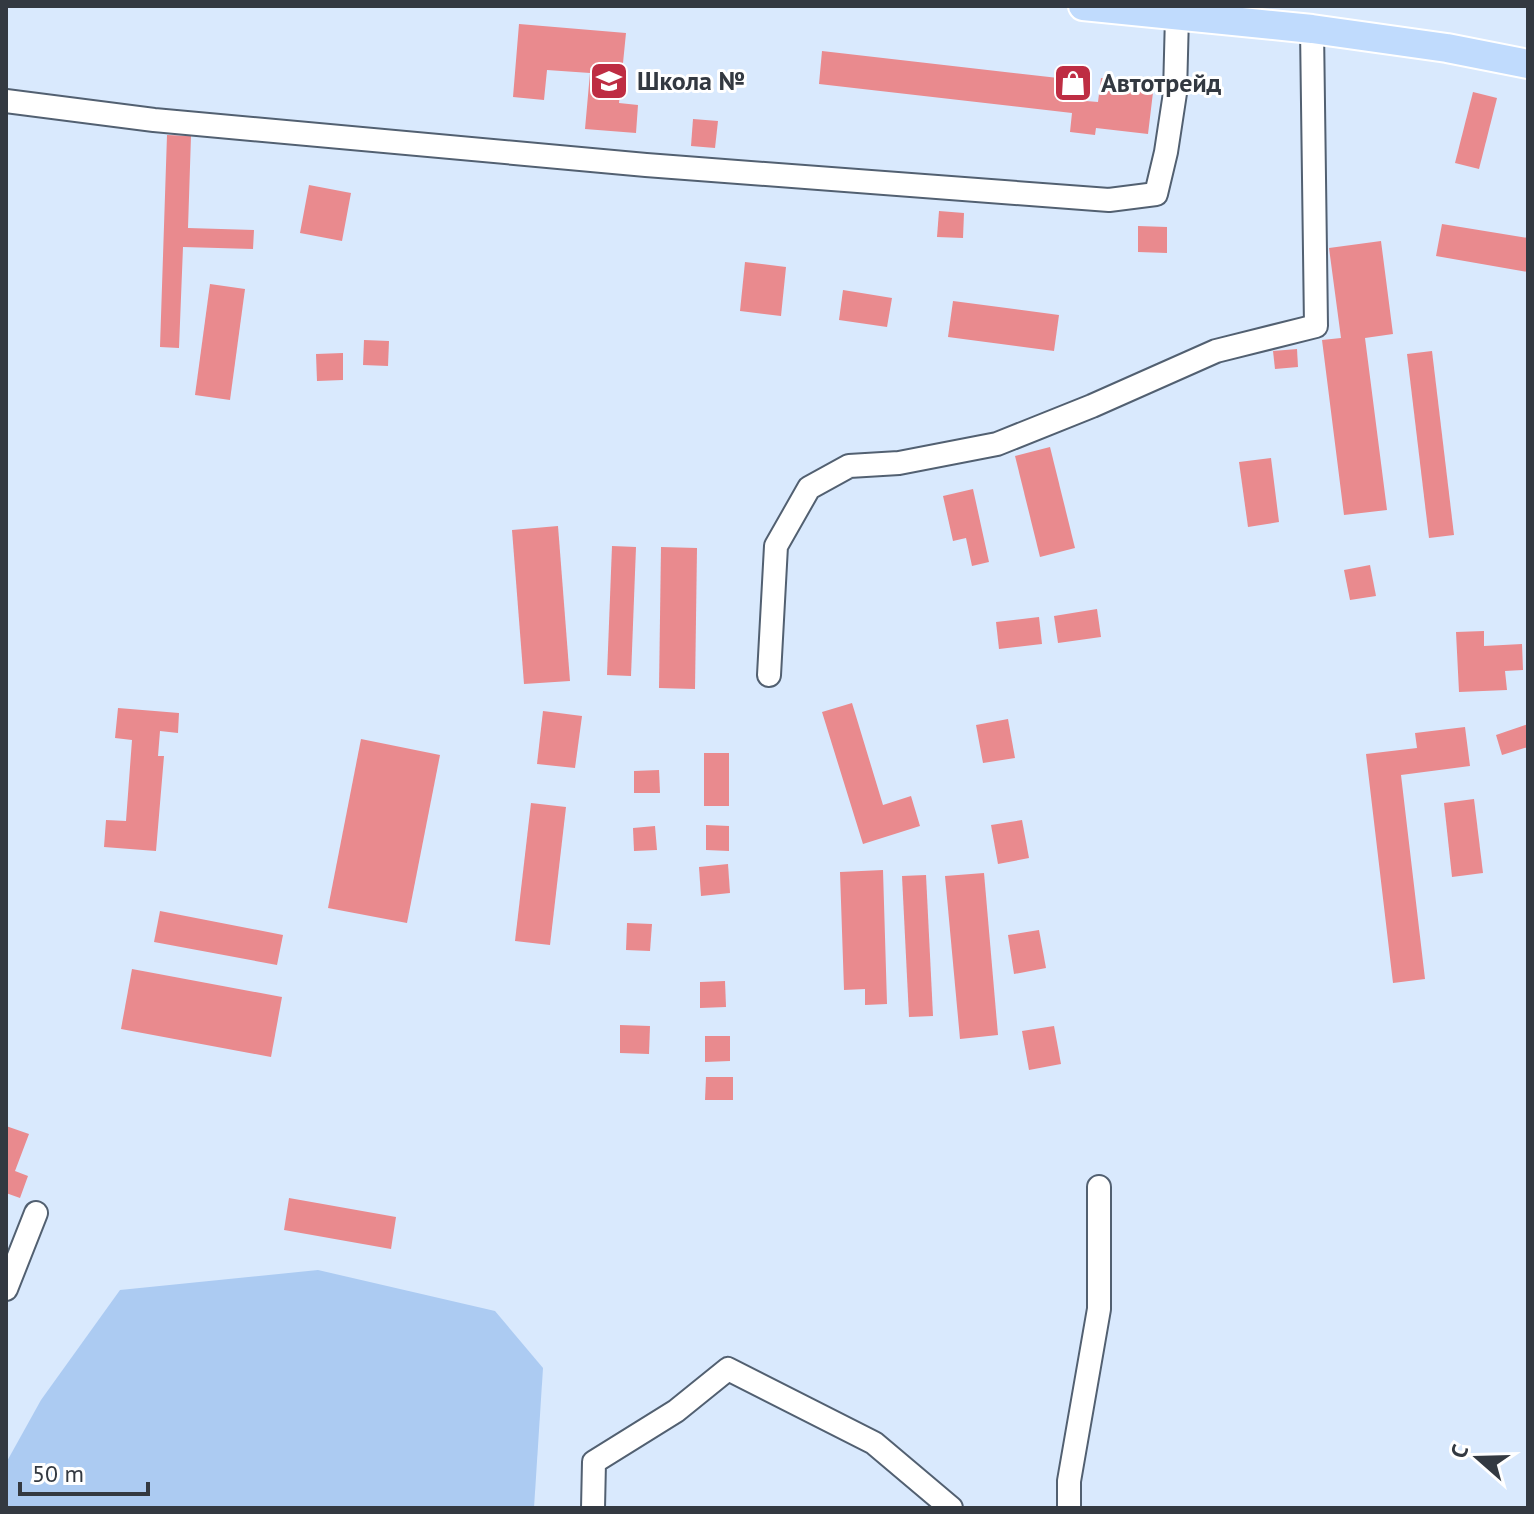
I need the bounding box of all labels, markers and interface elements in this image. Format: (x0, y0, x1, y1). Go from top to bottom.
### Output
school or university icon: Школа № (588, 60, 630, 102)
shop icon: Автотрейд (1052, 62, 1094, 104)
place label: Школа № (637, 64, 745, 97)
place label: Автотрейд (1101, 66, 1222, 99)
north arrow (1438, 1418, 1518, 1498)
text: С (1444, 1441, 1474, 1462)
scale bar (20, 1446, 148, 1496)
text: 50 m (32, 1458, 84, 1489)

